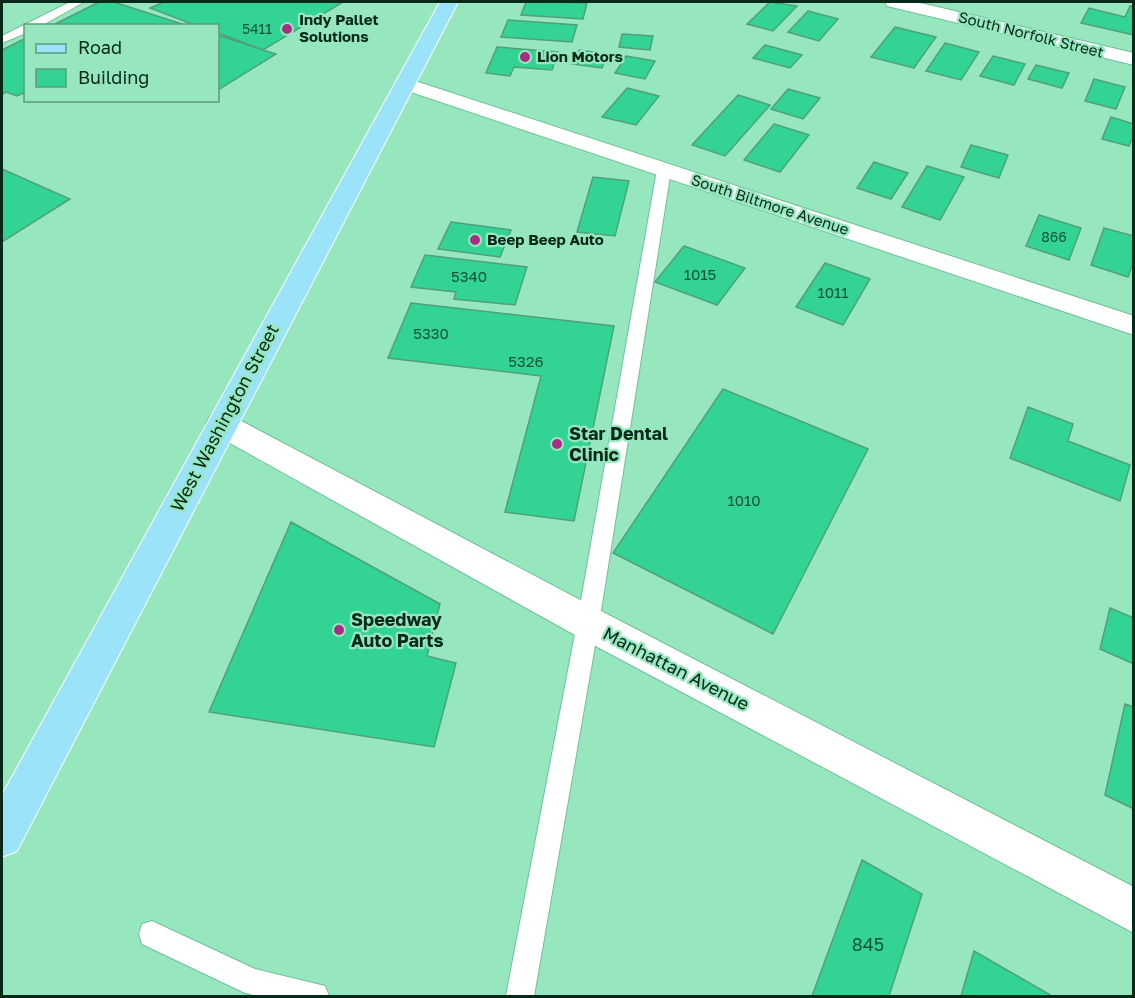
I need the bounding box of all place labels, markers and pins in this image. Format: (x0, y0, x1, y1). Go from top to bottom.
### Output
place label: Indy Pallet Solutions (299, 10, 378, 45)
marker: Indy Pallet Solutions (280, 22, 294, 36)
place label: Lion Motors (537, 47, 623, 65)
marker: Lion Motors (518, 50, 532, 64)
place label: Beep Beep Auto (487, 230, 604, 248)
marker: Beep Beep Auto (468, 233, 482, 247)
place label: Star Dental Clinic (569, 422, 668, 465)
marker: Star Dental Clinic (550, 437, 564, 451)
place label: Speedway Auto Parts (351, 608, 444, 651)
marker: Speedway Auto Parts (332, 623, 346, 637)

